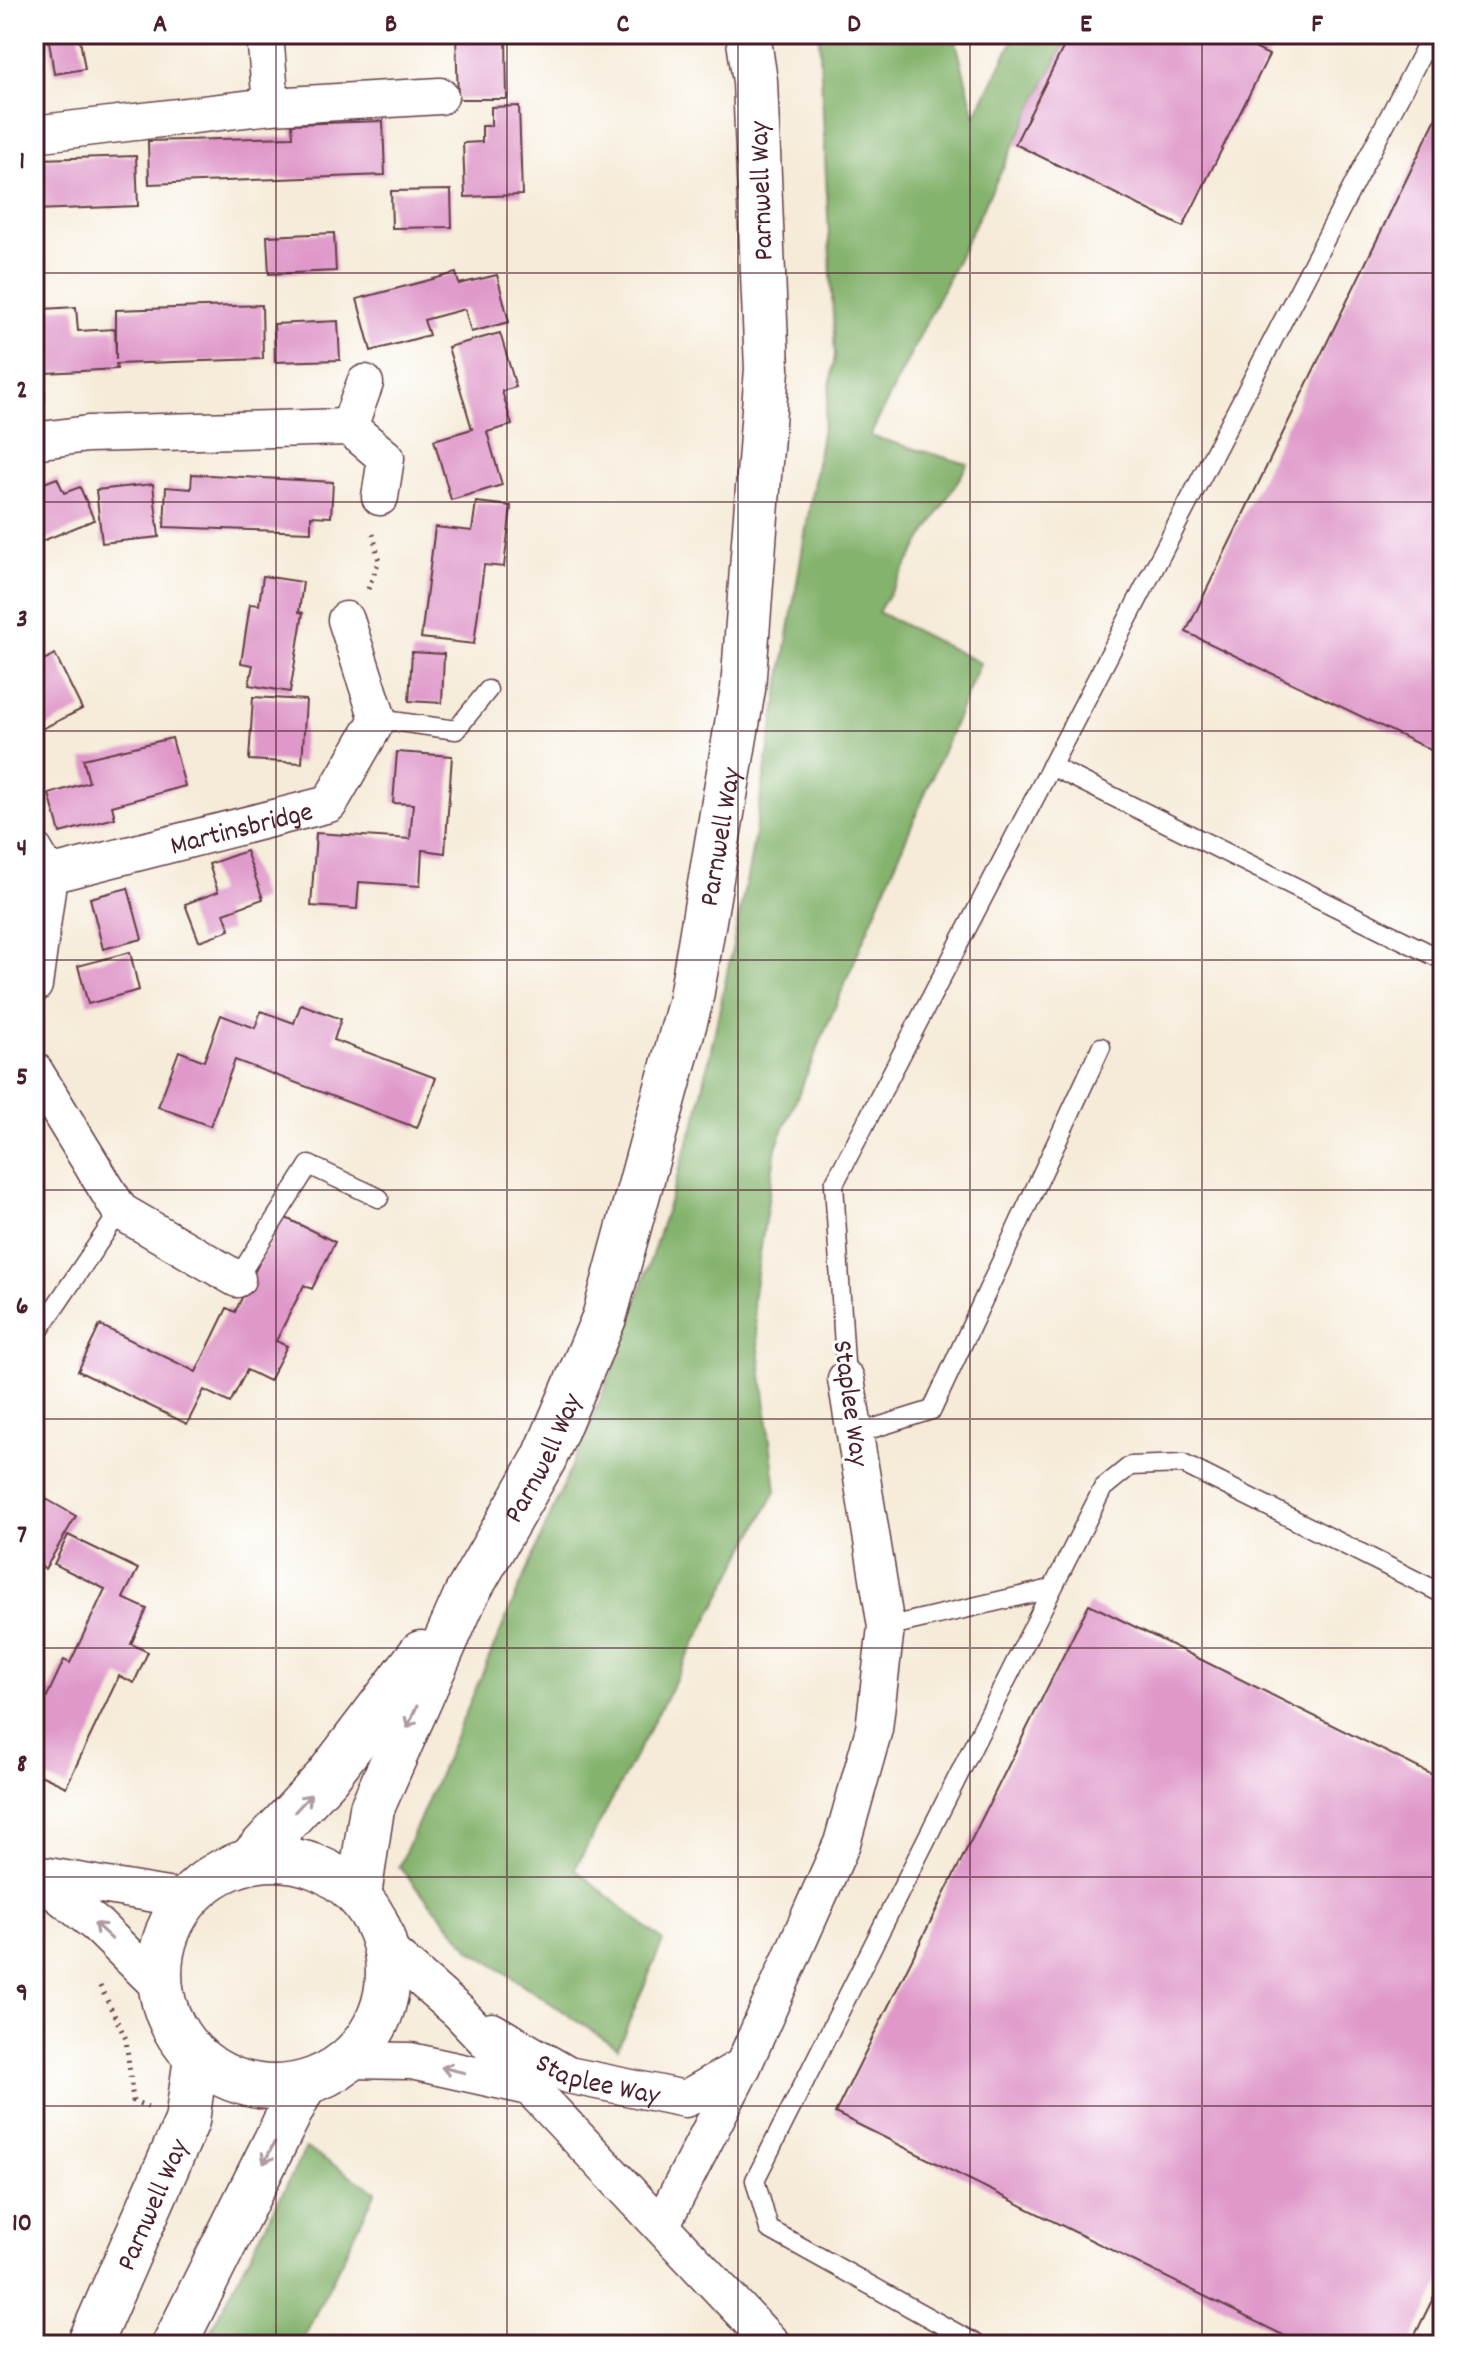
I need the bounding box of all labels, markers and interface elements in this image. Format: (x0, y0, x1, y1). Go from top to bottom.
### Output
text: A (153, 7, 167, 44)
text: B (385, 7, 397, 44)
text: C (617, 7, 630, 44)
text: D (847, 7, 861, 44)
text: E (1080, 7, 1092, 44)
text: F (1311, 7, 1323, 44)
street label: Parnwell Way (742, 120, 786, 261)
text: 1 (19, 144, 25, 181)
text: 2 (16, 373, 28, 410)
text: 3 (16, 602, 28, 639)
street label: Parnwell Way (692, 765, 754, 910)
street label: Martinsbridge (167, 794, 318, 868)
text: 4 (17, 831, 27, 868)
text: 5 (16, 1060, 28, 1097)
text: 6 (16, 1289, 28, 1326)
street label: Staplee Way (819, 1338, 877, 1470)
street label: Parnwell Way (496, 1388, 595, 1532)
text: 7 (17, 1518, 27, 1555)
one-way arrow (403, 1705, 418, 1729)
text: 8 (17, 1747, 27, 1784)
one-way arrow (293, 1793, 311, 1813)
one-way arrow (93, 1922, 113, 1941)
text: 9 (16, 1976, 28, 2013)
street label: Staplee Way (527, 2045, 663, 2118)
one-way arrow (440, 2062, 466, 2077)
street label: Parnwell Way (109, 2133, 202, 2278)
one-way arrow (260, 2141, 276, 2165)
text: 10 (12, 2206, 32, 2243)

